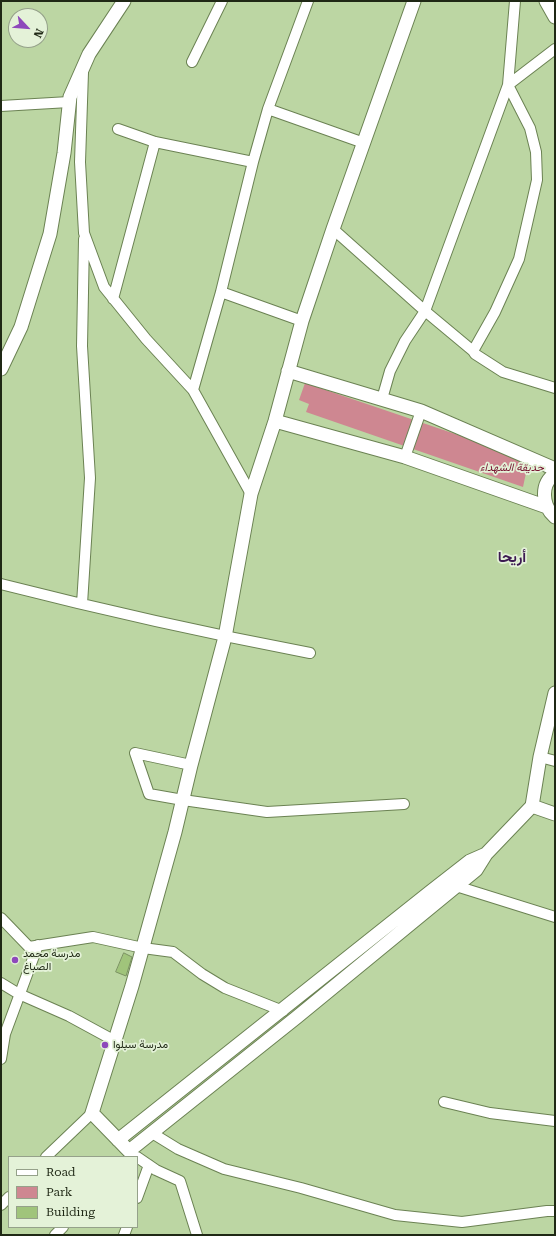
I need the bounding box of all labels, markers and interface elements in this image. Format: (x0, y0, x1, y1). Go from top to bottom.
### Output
north arrow (8, 8, 48, 48)
text: N (31, 26, 46, 40)
park label: حديقة الشهداء (480, 461, 544, 475)
district label: أريحا (498, 549, 526, 567)
place label: مدرسة محمد الصباغ (23, 947, 80, 973)
marker: مدرسة محمد الصباغ (10, 955, 20, 965)
place label: مدرسة سبلوا (113, 1038, 168, 1052)
marker: مدرسة سبلوا (100, 1040, 110, 1050)
legend (8, 1156, 138, 1228)
text: Road (46, 1165, 75, 1179)
text: Park (46, 1185, 72, 1199)
text: Building (46, 1205, 95, 1219)

